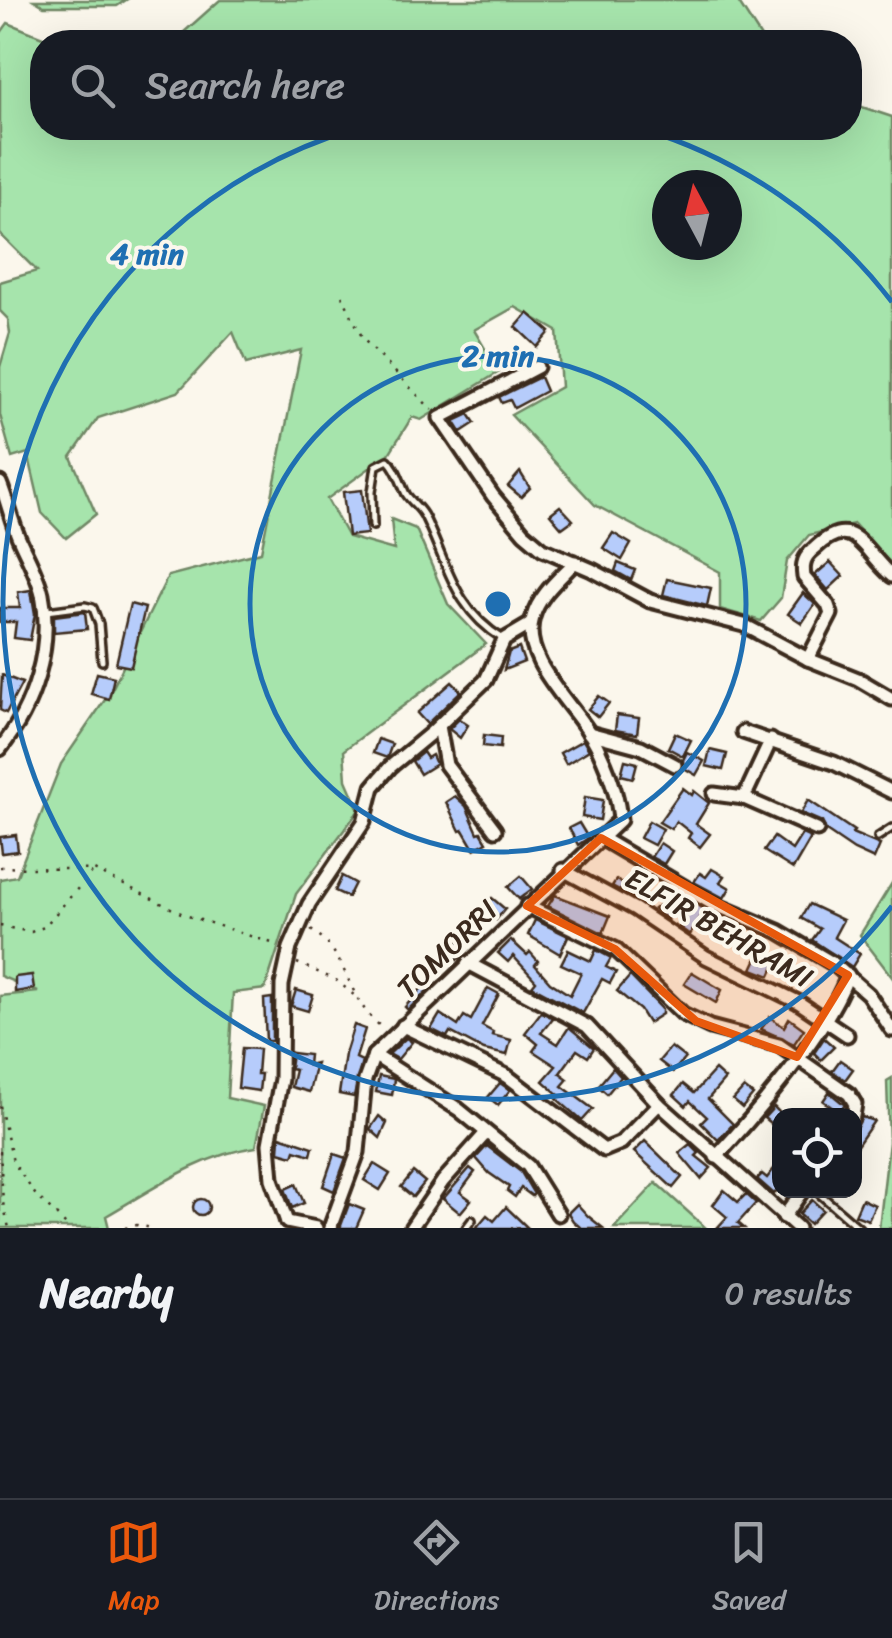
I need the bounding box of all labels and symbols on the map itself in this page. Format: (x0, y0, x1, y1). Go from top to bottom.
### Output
north arrow (652, 170, 742, 260)
text: 4 min (110, 227, 185, 281)
text: 2 min (462, 329, 535, 383)
centre of rings (480, 586, 516, 622)
street label: ELFIR BEHRAMI (615, 852, 823, 1004)
street label: TOMORRI (383, 886, 511, 1012)

